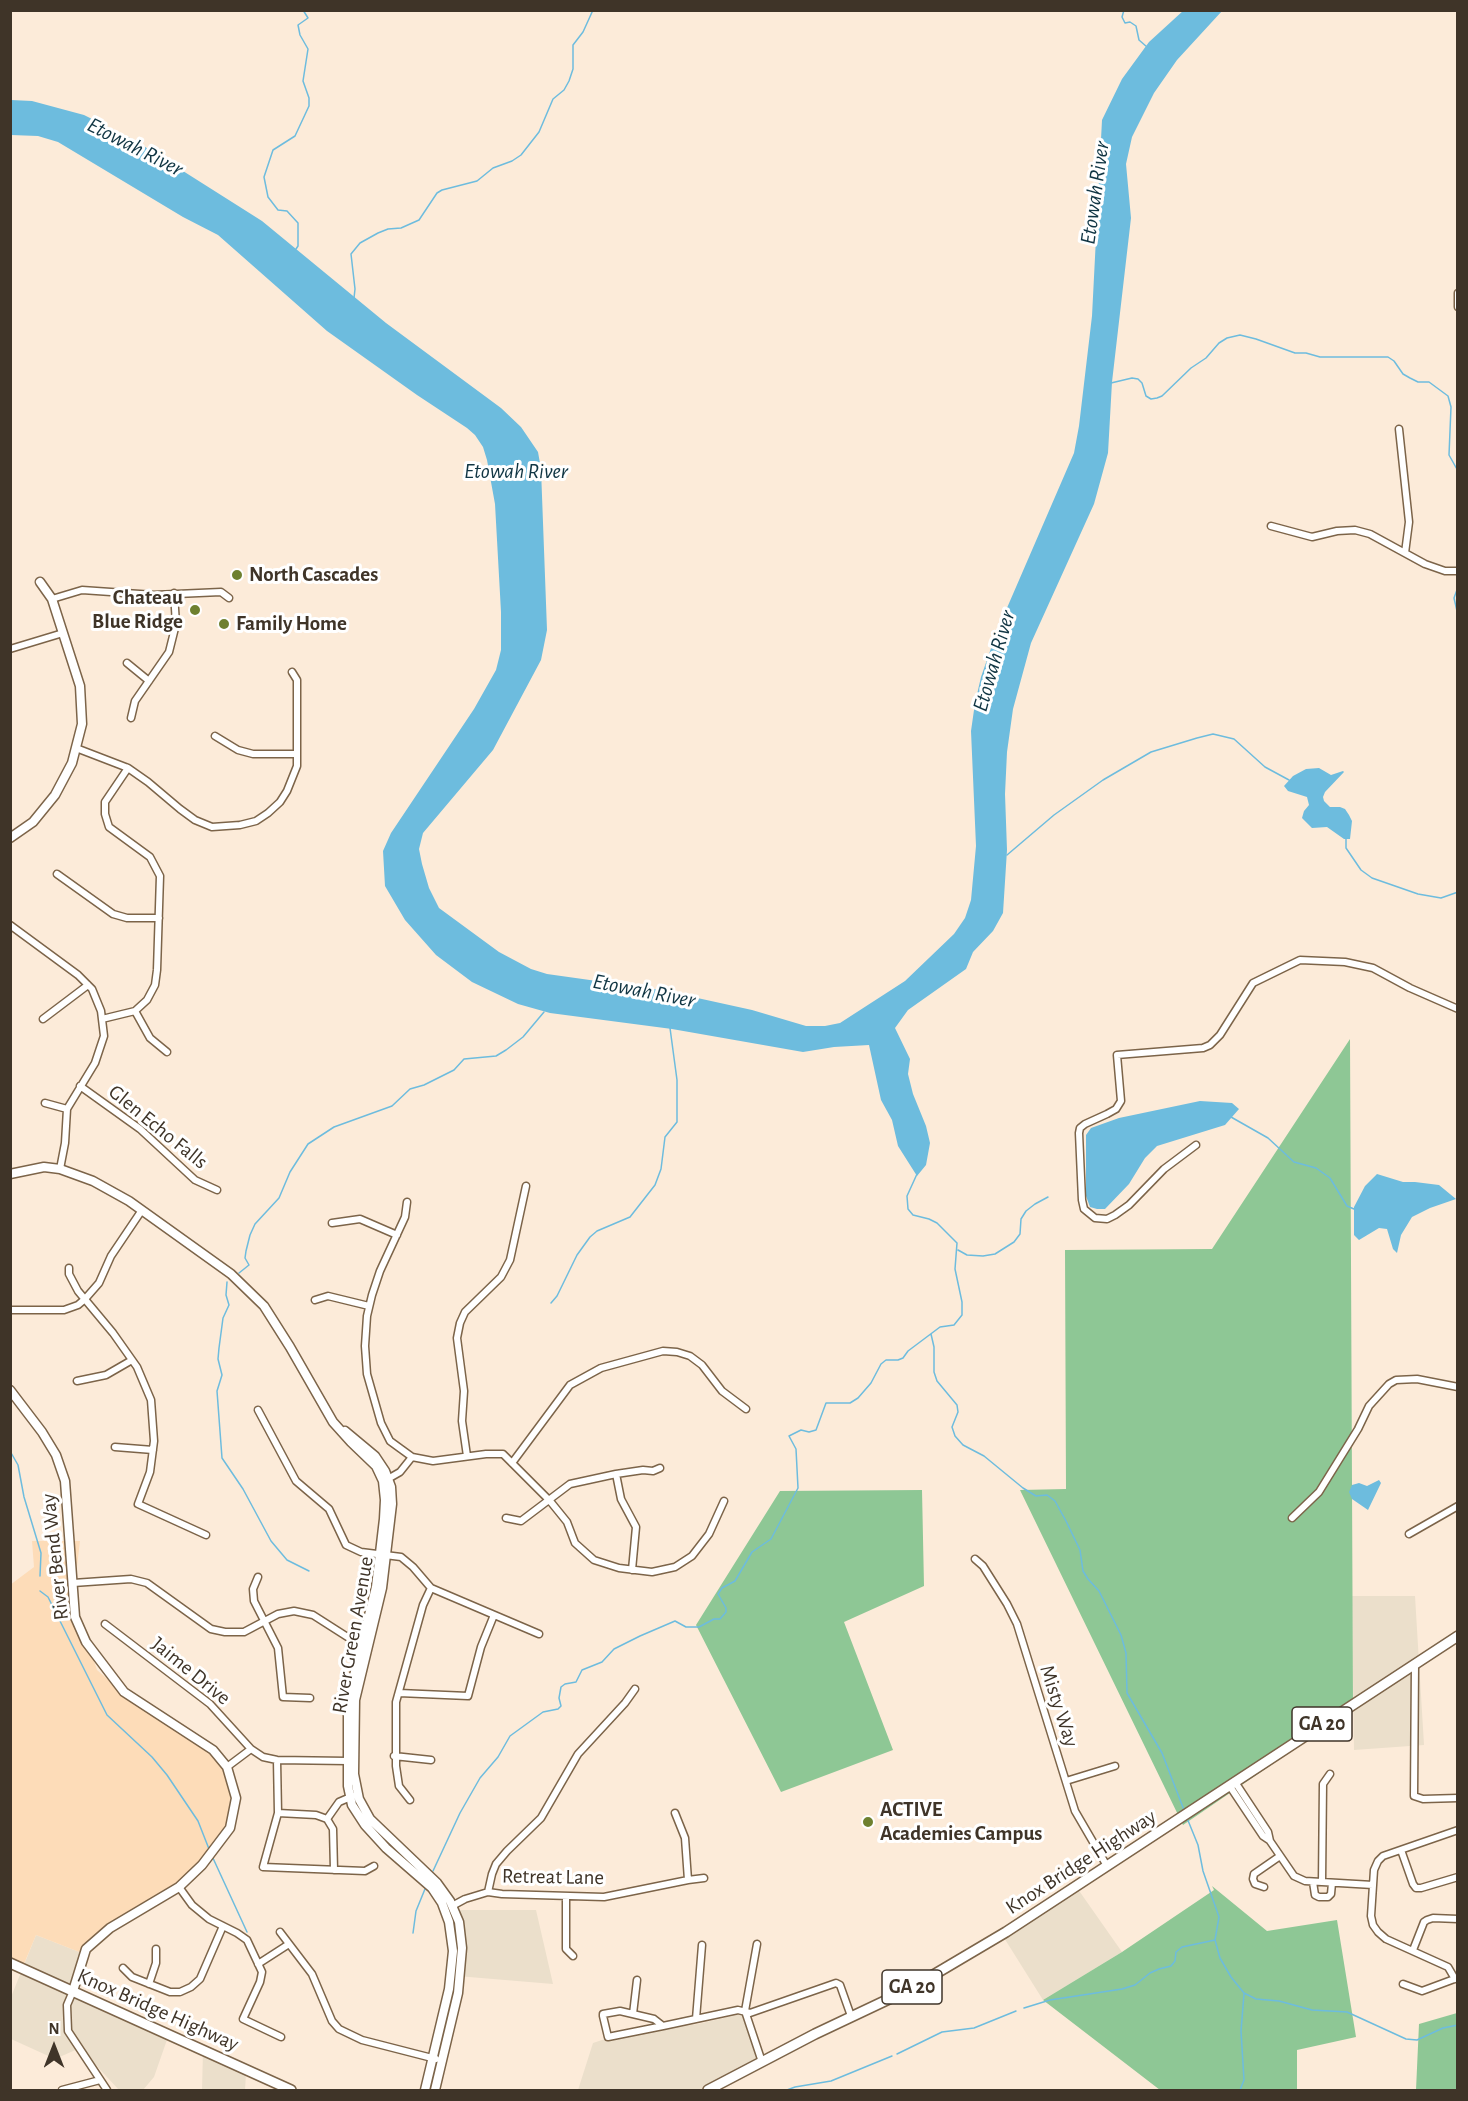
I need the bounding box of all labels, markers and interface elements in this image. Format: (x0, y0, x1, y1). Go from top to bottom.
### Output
water label: Etowah River (83, 112, 187, 182)
water label: Etowah River (1075, 140, 1115, 246)
water label: Etowah River (464, 458, 568, 484)
place label: North Cascades (249, 562, 378, 588)
marker: North Cascades (230, 568, 244, 582)
place label: Chateau Blue Ridge (92, 585, 183, 635)
marker: Chateau Blue Ridge (188, 603, 202, 617)
water label: Etowah River (967, 607, 1021, 715)
place label: Family Home (236, 611, 347, 637)
marker: Family Home (217, 617, 231, 631)
water label: Etowah River (591, 968, 697, 1014)
street label: Glen Echo Falls (103, 1079, 213, 1175)
street label: River Bend Way (36, 1492, 74, 1622)
street label: River Green Avenue (327, 1554, 379, 1716)
street label: Jaime Drive (146, 1631, 236, 1711)
street label: Misty Way (1034, 1662, 1084, 1750)
road number: GA 20 (1292, 1707, 1352, 1741)
place label: ACTIVE Academies Campus (880, 1797, 1042, 1847)
street label: Knox Bridge Highway (1001, 1804, 1161, 1920)
marker: ACTIVE Academies Campus (861, 1815, 875, 1829)
street label: Retreat Lane (502, 1864, 604, 1890)
street label: Knox Bridge Highway (73, 1963, 243, 2057)
road number: GA 20 (882, 1970, 942, 2004)
north arrow (24, 2017, 84, 2077)
text: N (48, 2021, 60, 2037)

